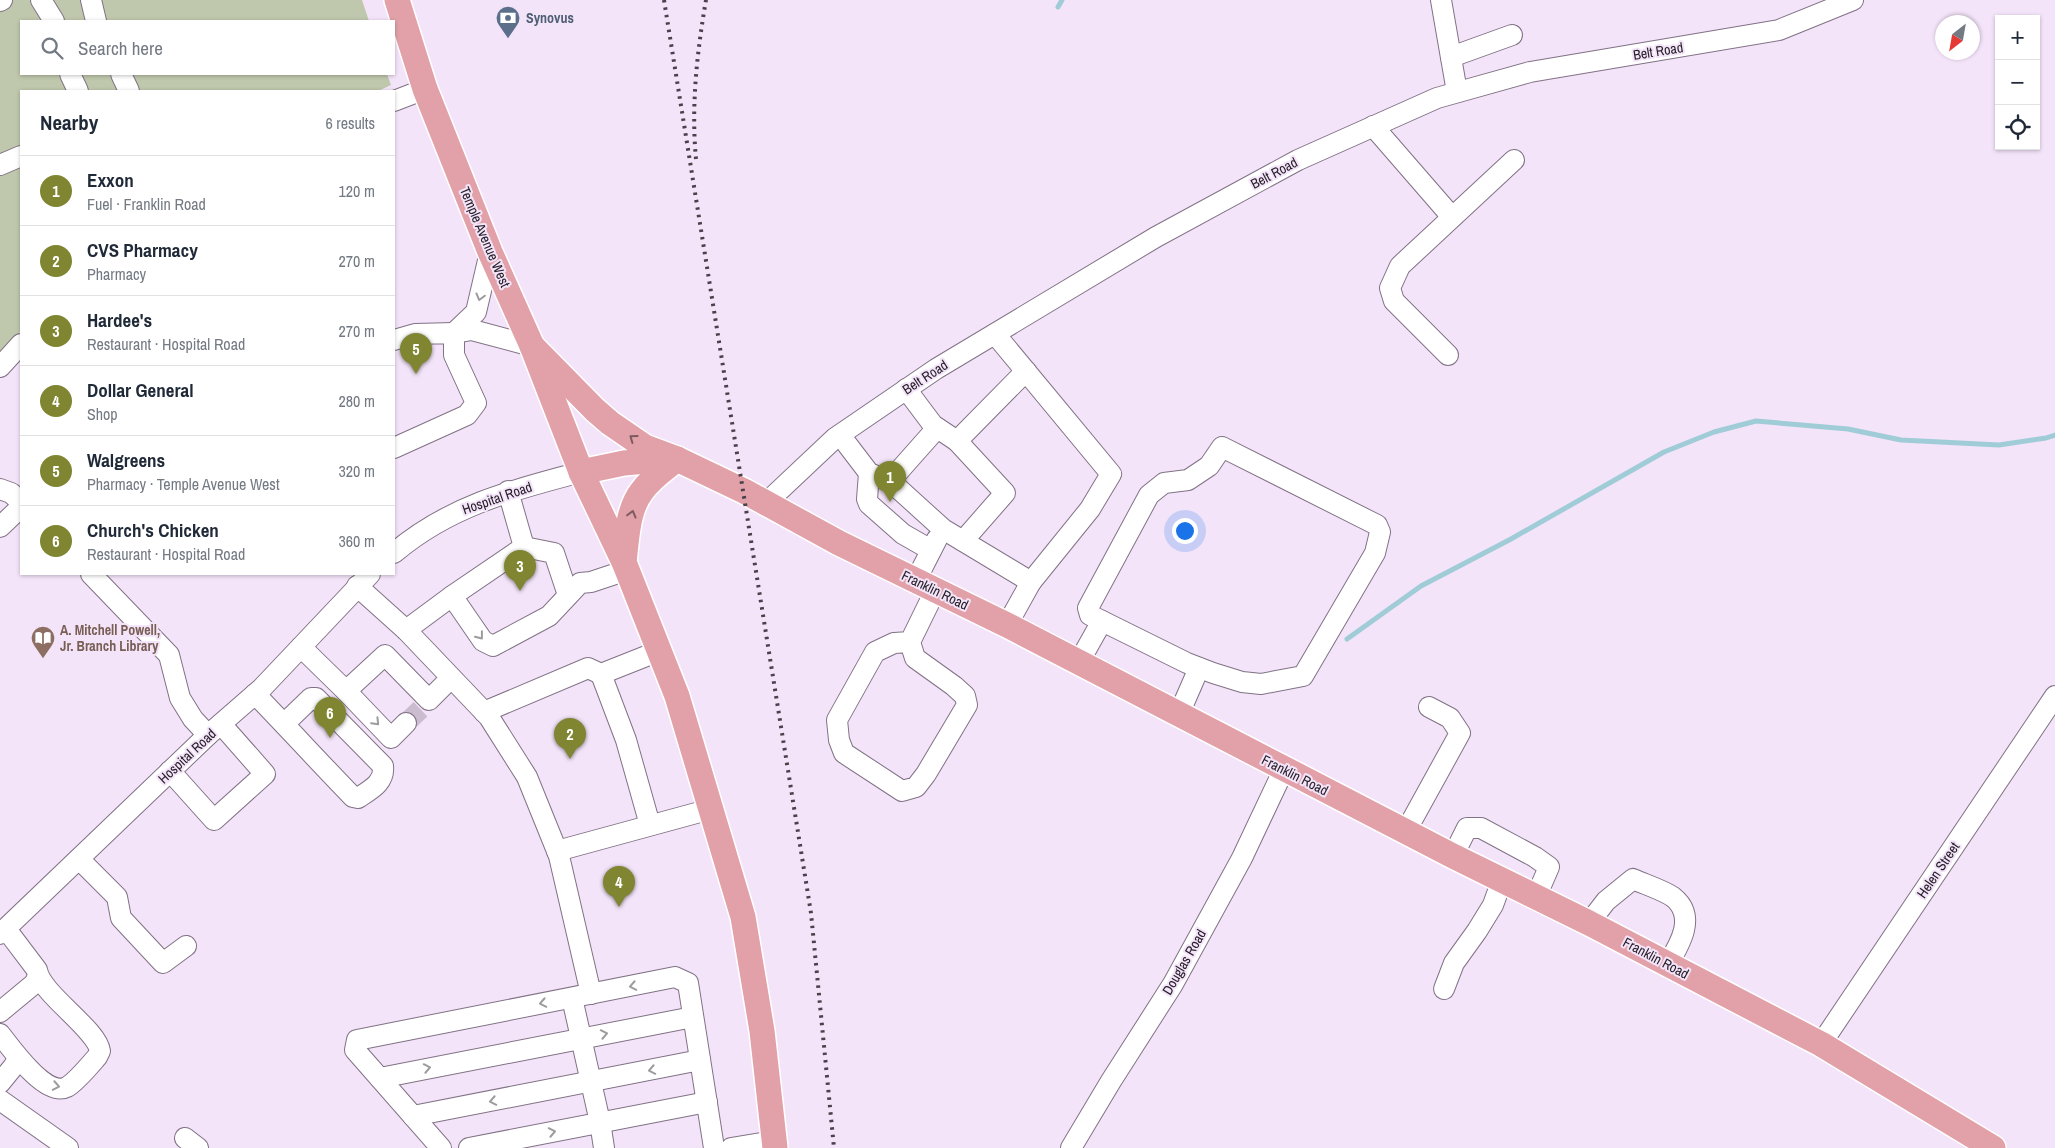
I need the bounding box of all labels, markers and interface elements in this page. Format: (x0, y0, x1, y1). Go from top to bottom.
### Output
bank icon: Synovus (495, 5, 521, 39)
place label: Synovus (526, 9, 574, 27)
north arrow (1935, 15, 1980, 60)
map controls (1995, 15, 2040, 150)
button: + (1995, 15, 2040, 60)
search box (20, 20, 395, 75)
icon: search (38, 34, 66, 62)
text: Search here (78, 35, 163, 61)
street label: Belt Road (1632, 38, 1684, 64)
button: − (1995, 60, 2040, 105)
button: locate (1995, 105, 2040, 150)
text: Nearby (40, 108, 98, 137)
text: 6 results (325, 112, 375, 134)
street label: Belt Road (1248, 153, 1300, 193)
text: Exxon (87, 167, 134, 193)
text: 1 (52, 180, 60, 202)
text: 120 m (339, 180, 375, 202)
street label: Temple Avenue West (456, 184, 514, 290)
text: Fuel · Franklin Road (87, 193, 206, 215)
text: CVS Pharmacy (87, 237, 198, 263)
text: 2 (52, 250, 60, 272)
text: 270 m (339, 250, 375, 272)
text: Pharmacy (87, 263, 146, 285)
one-way arrow (476, 292, 486, 301)
text: Hardee's (87, 307, 152, 333)
text: 3 (52, 320, 60, 342)
text: 270 m (339, 320, 375, 342)
text: Restaurant · Hospital Road (87, 333, 245, 355)
pin: 5 (400, 333, 432, 374)
street label: Belt Road (899, 356, 951, 398)
text: Dollar General (87, 377, 194, 403)
text: 4 (52, 390, 60, 412)
text: 280 m (339, 390, 375, 412)
text: Shop (87, 403, 118, 425)
one-way arrow (629, 435, 639, 444)
text: Walgreens (87, 447, 165, 473)
text: 5 (52, 460, 60, 482)
text: 320 m (339, 460, 375, 482)
pin: 1 (874, 461, 906, 502)
text: Pharmacy · Temple Avenue West (87, 473, 280, 495)
street label: Hospital Road (460, 478, 534, 518)
one-way arrow (626, 511, 636, 519)
text: Church's Chicken (87, 517, 219, 543)
your location (1172, 518, 1198, 544)
text: 6 (52, 530, 60, 552)
text: 360 m (339, 530, 375, 552)
text: Restaurant · Hospital Road (87, 543, 245, 565)
pin: 3 (504, 550, 536, 591)
street label: Franklin Road (899, 566, 971, 614)
place label: A. Mitchell Powell, Jr. Branch Library (60, 621, 160, 655)
library icon: A. Mitchell Powell, Jr. Branch Library (30, 625, 56, 659)
one-way arrow (474, 630, 483, 639)
pin: 6 (314, 697, 346, 738)
one-way arrow (370, 716, 379, 725)
pin: 2 (554, 718, 586, 759)
street label: Hospital Road (154, 725, 220, 787)
street label: Franklin Road (1259, 751, 1331, 799)
street label: Helen Street (1913, 839, 1963, 901)
pin: 4 (603, 866, 635, 907)
street label: Douglas Road (1158, 926, 1210, 998)
street label: Franklin Road (1620, 933, 1692, 983)
one-way arrow (629, 980, 637, 990)
one-way arrow (538, 998, 547, 1008)
one-way arrow (600, 1029, 609, 1040)
one-way arrow (423, 1064, 432, 1074)
one-way arrow (648, 1064, 657, 1074)
one-way arrow (52, 1080, 61, 1091)
one-way arrow (488, 1095, 497, 1105)
one-way arrow (547, 1127, 556, 1138)

